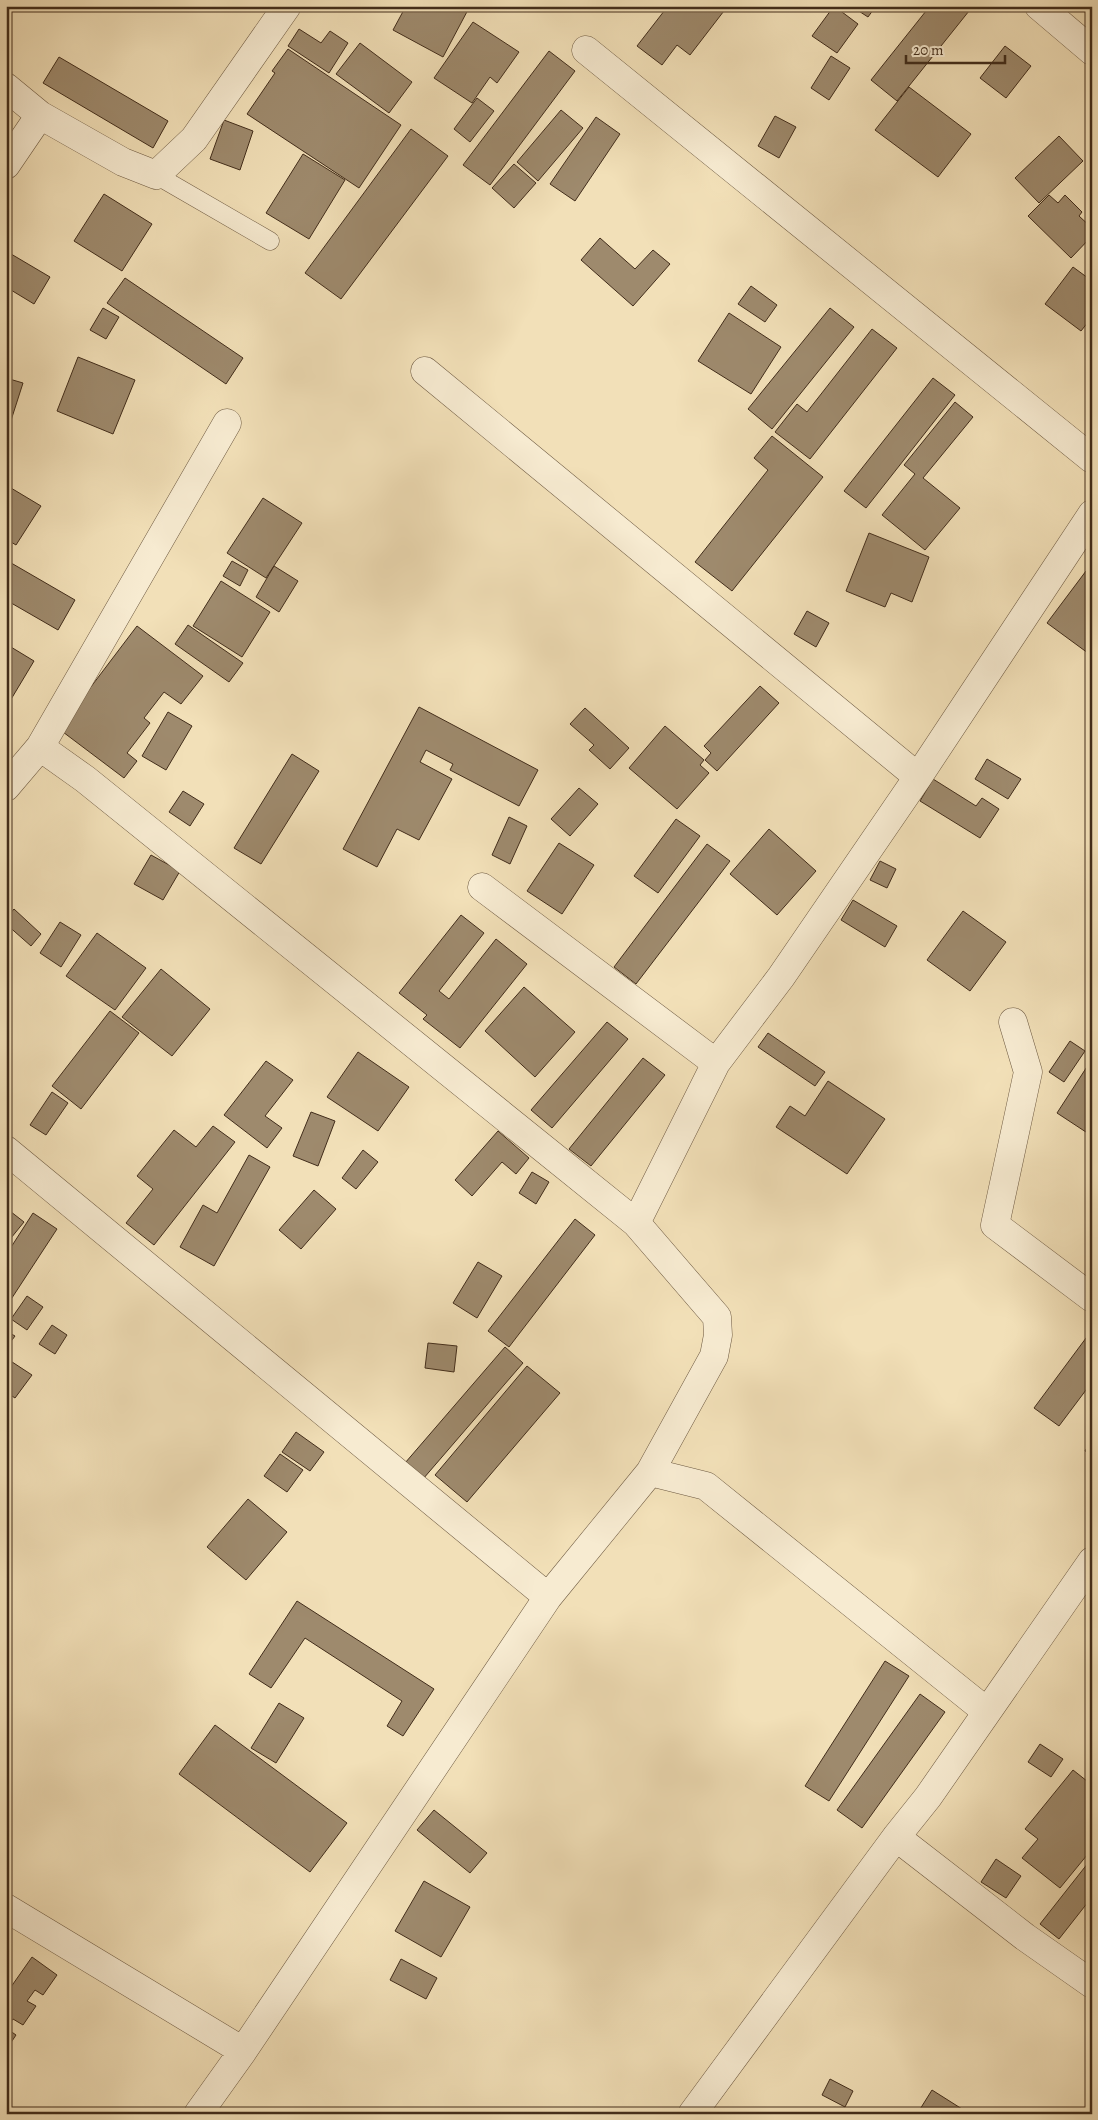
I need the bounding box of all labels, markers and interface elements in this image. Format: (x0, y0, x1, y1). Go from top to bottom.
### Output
scale bar (906, 32, 1004, 64)
text: 20 m (913, 40, 944, 60)

